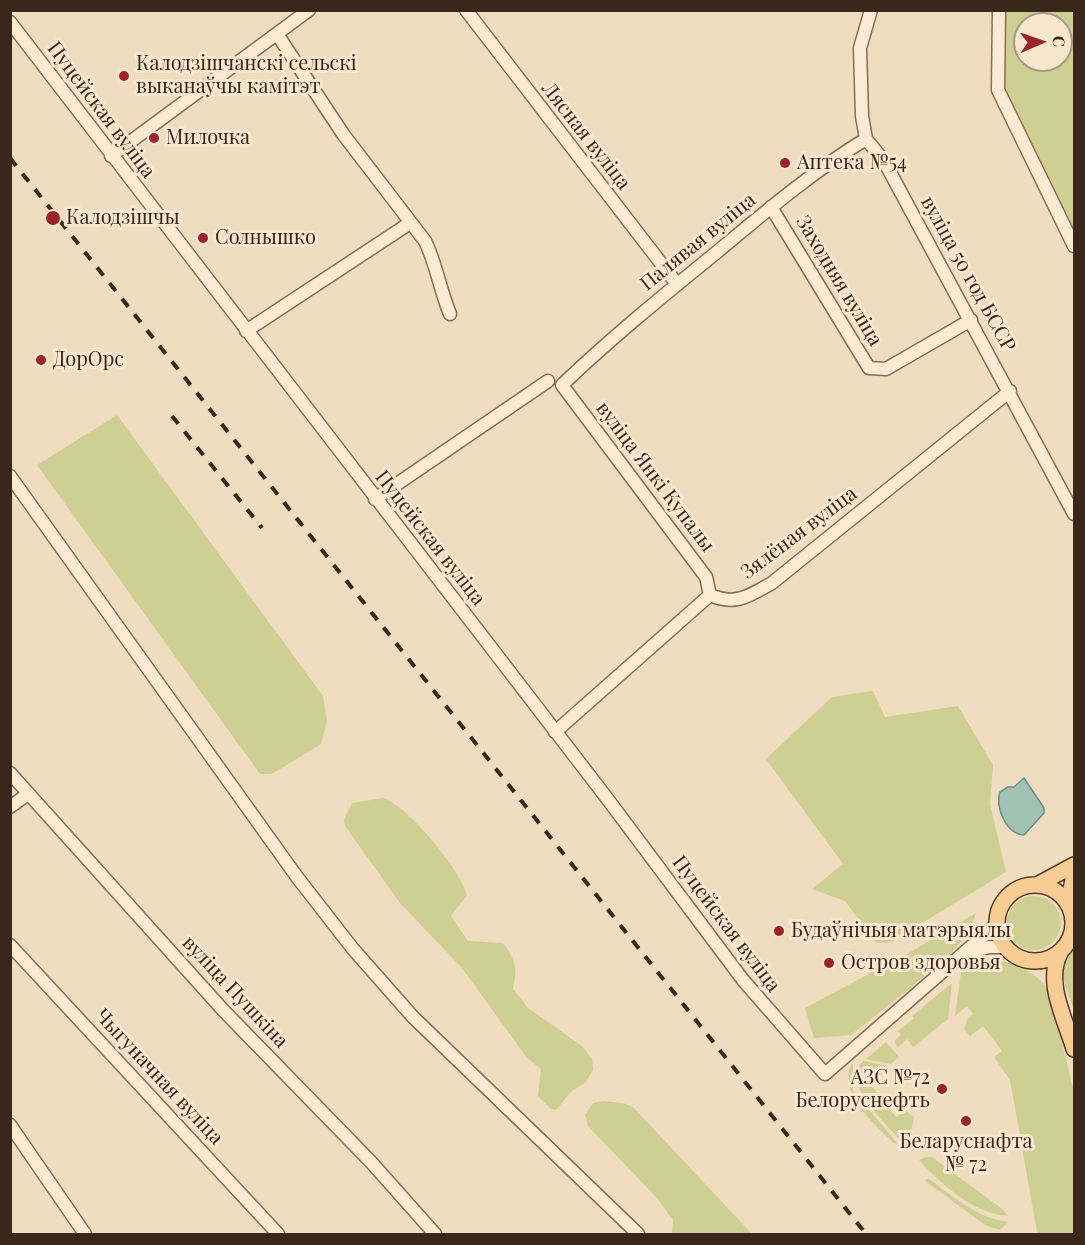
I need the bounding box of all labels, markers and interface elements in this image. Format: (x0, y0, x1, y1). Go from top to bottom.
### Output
north arrow (1013, 12, 1073, 72)
text: С (1049, 35, 1070, 47)
street label: Пуцейская вуліца (42, 37, 160, 183)
place label: Калодзішчанскі сельскі выканаўчы камітэт (136, 52, 357, 99)
marker: Калодзішчанскі сельскі выканаўчы камітэт (117, 69, 131, 83)
street label: Лясная вуліца (536, 77, 636, 195)
place label: Милочка (166, 126, 250, 150)
marker: Милочка (147, 131, 161, 145)
place label: Аптека №54 (797, 151, 907, 175)
marker: Аптека №54 (778, 156, 792, 170)
street label: Палявая вуліца (635, 188, 761, 296)
street label: вуліца 50 год БССР (915, 192, 1021, 356)
place label: Калодзішчы (66, 206, 180, 230)
marker: Калодзішчы (44, 209, 62, 227)
street label: Заходняя вуліца (791, 211, 887, 351)
place label: Солнышко (215, 226, 316, 250)
marker: Солнышко (196, 231, 210, 245)
place label: ДорОрс (53, 348, 124, 372)
marker: ДорОрс (34, 353, 48, 367)
street label: вуліца Янкі Купалы (591, 397, 719, 557)
street label: Пуцейская вуліца (370, 466, 490, 610)
street label: Зялёная вуліца (736, 482, 862, 584)
street label: Пуцейская вуліца (667, 851, 785, 997)
place label: Будаўнічыя матэрыялы (791, 919, 1011, 943)
marker: Будаўнічыя матэрыялы (772, 924, 786, 938)
street label: вуліца Пушкіна (177, 931, 293, 1053)
place label: Остров здоровья (841, 951, 1001, 975)
marker: Остров здоровья (822, 956, 836, 970)
street label: Чыгуначная вуліца (90, 1004, 228, 1150)
place label: АЗС №72 Белоруснефть (796, 1066, 930, 1113)
marker: АЗС №72 Белоруснефть (935, 1082, 949, 1096)
marker: Беларуснафта № 72 (959, 1114, 973, 1128)
place label: Беларуснафта № 72 (900, 1130, 1032, 1177)

